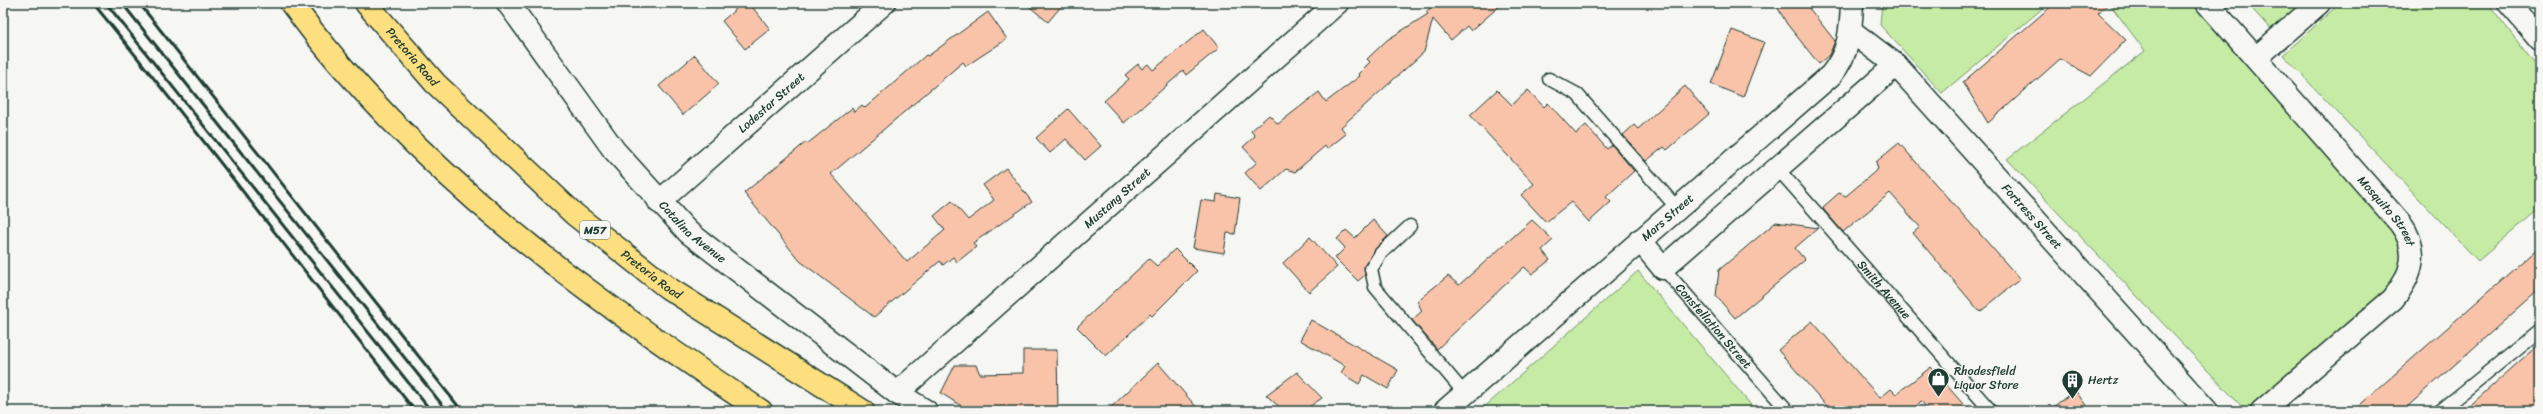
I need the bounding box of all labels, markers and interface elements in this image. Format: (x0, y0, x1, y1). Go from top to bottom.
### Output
street label: Pretoria Road (380, 22, 446, 93)
street label: Lodestar Street (733, 67, 810, 139)
street label: Mustang Street (1078, 162, 1156, 234)
street label: Mosquito Street (2352, 170, 2422, 250)
street label: Fortress Street (1996, 178, 2068, 255)
street label: Mars Street (1636, 188, 1699, 247)
street label: Catalina Avenue (653, 195, 731, 269)
road number: M57 (580, 221, 610, 239)
street label: Pretoria Road (616, 244, 688, 306)
street label: Smith Avenue (1852, 255, 1917, 324)
street label: Constellation Street (1670, 278, 1758, 374)
place label: Rhodesfield Liquor Store (1954, 360, 2019, 396)
shop icon: Rhodesfield Liquor Store (1925, 365, 1951, 398)
building icon: Hertz (2059, 367, 2085, 400)
place label: Hertz (2088, 369, 2119, 391)

